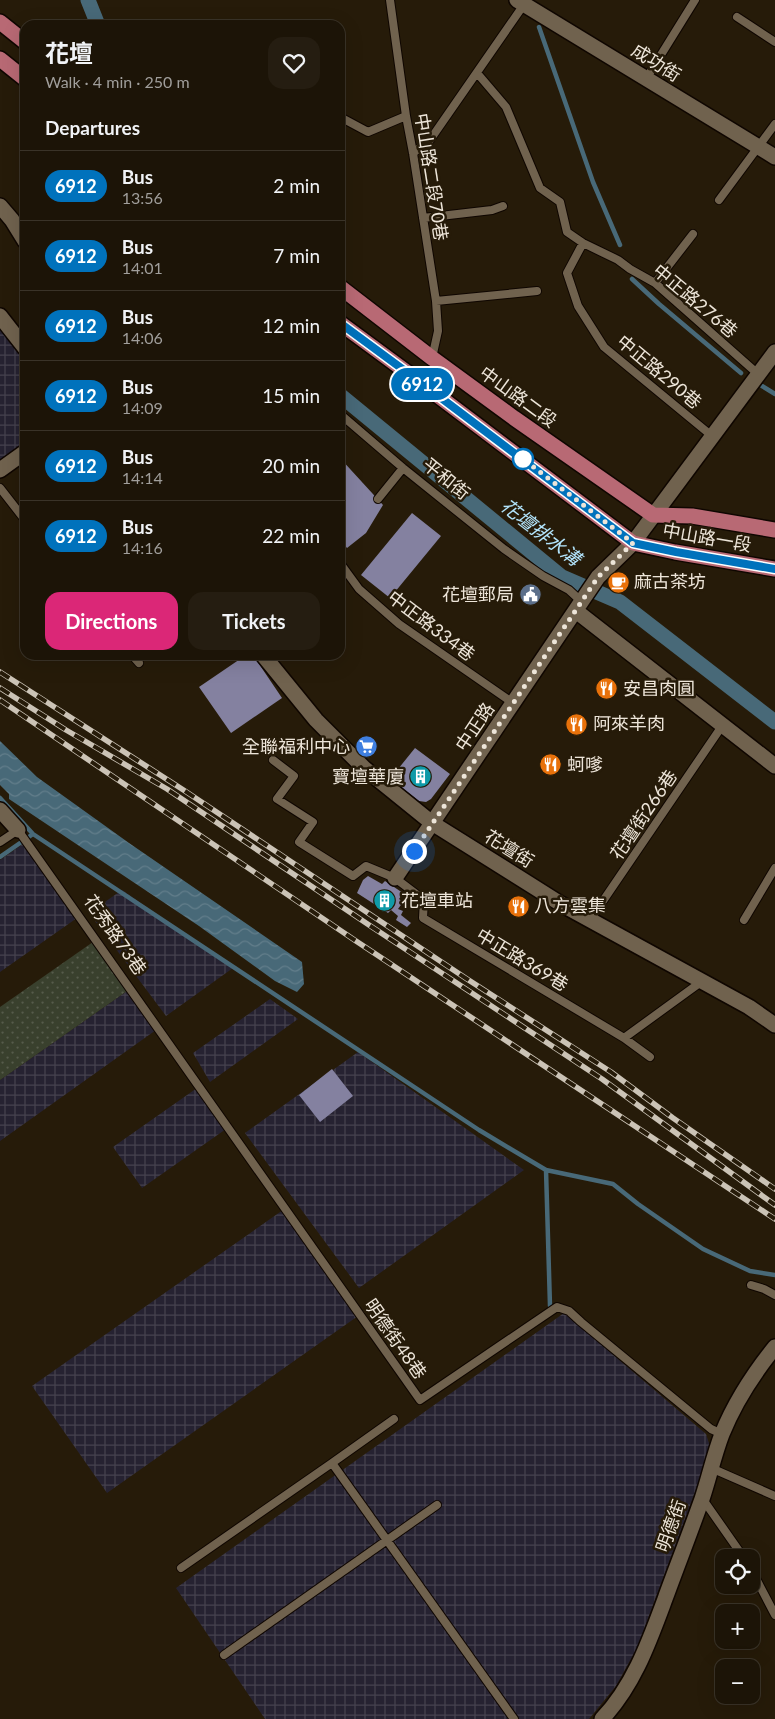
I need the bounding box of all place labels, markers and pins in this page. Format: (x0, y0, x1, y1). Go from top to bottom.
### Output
unlabelled marker (512, 448, 534, 470)
cafe icon: 麻古茶坊 (606, 570, 630, 594)
place label: 麻古茶坊 (634, 570, 706, 592)
place label: 花壇郵局 (442, 583, 514, 605)
public building icon: 花壇郵局 (518, 583, 542, 607)
restaurant icon: 安昌肉圓 (595, 677, 619, 701)
place label: 安昌肉圓 (623, 677, 695, 699)
restaurant icon: 阿來羊肉 (565, 712, 589, 736)
place label: 阿來羊肉 (593, 712, 665, 734)
place label: 全聯福利中心 (242, 735, 350, 757)
supermarket icon: 全聯福利中心 (354, 735, 378, 759)
restaurant icon: 蚵嗲 (539, 753, 563, 777)
place label: 蚵嗲 (567, 753, 603, 775)
place label: 寶壇華廈 (332, 765, 404, 787)
building icon: 寶壇華廈 (408, 765, 432, 789)
building icon: 花壇車站 (373, 889, 397, 913)
place label: 花壇車站 (401, 889, 473, 911)
restaurant icon: 八方雲集 (506, 894, 530, 918)
place label: 八方雲集 (534, 894, 606, 916)

